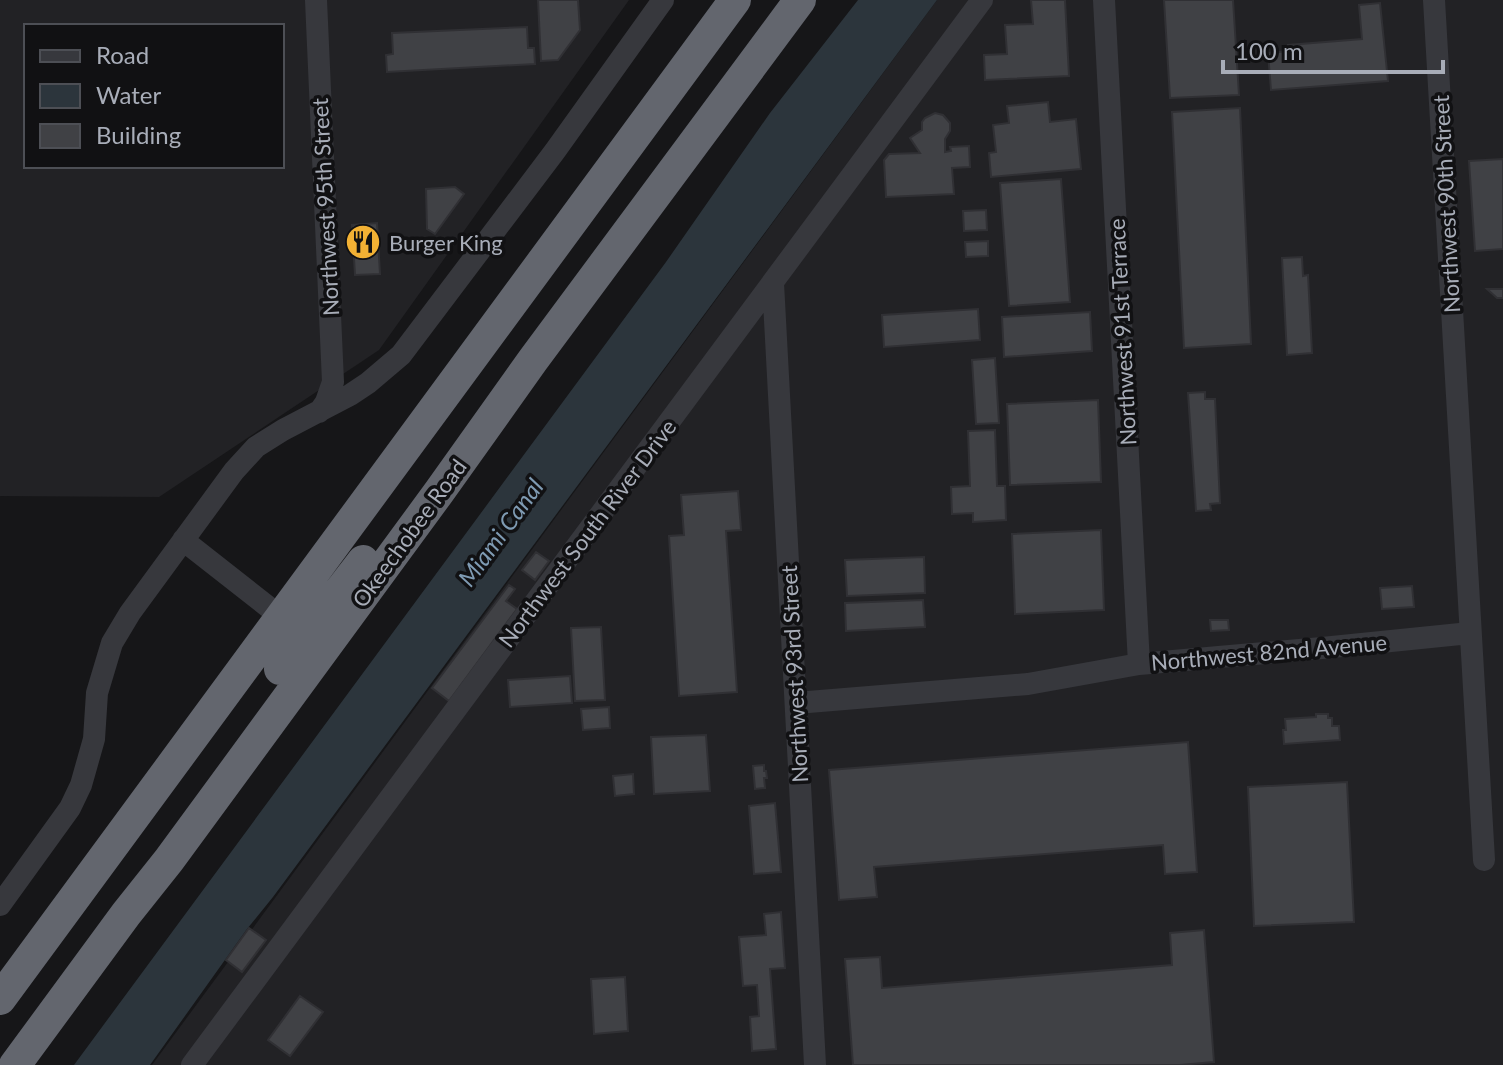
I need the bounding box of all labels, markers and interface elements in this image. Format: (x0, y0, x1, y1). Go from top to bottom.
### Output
legend (24, 24, 284, 168)
scale bar (1223, 24, 1443, 74)
text: 100 m (1235, 36, 1303, 65)
text: Road (96, 40, 149, 69)
text: Water (96, 80, 161, 109)
street label: Northwest 90th Street (1427, 94, 1465, 314)
street label: Northwest 95th Street (306, 97, 344, 317)
text: Building (96, 120, 181, 149)
street label: Northwest 91st Terrace (1103, 218, 1141, 446)
restaurant icon: Burger King (344, 223, 382, 261)
place label: Burger King (389, 229, 503, 256)
street label: Northwest South River Drive (492, 414, 682, 652)
street label: Okeechobee Road (346, 454, 472, 612)
water label: Miami Canal (451, 472, 549, 591)
street label: Northwest 93rd Street (775, 564, 813, 783)
street label: Northwest 82nd Avenue (1150, 628, 1388, 676)

